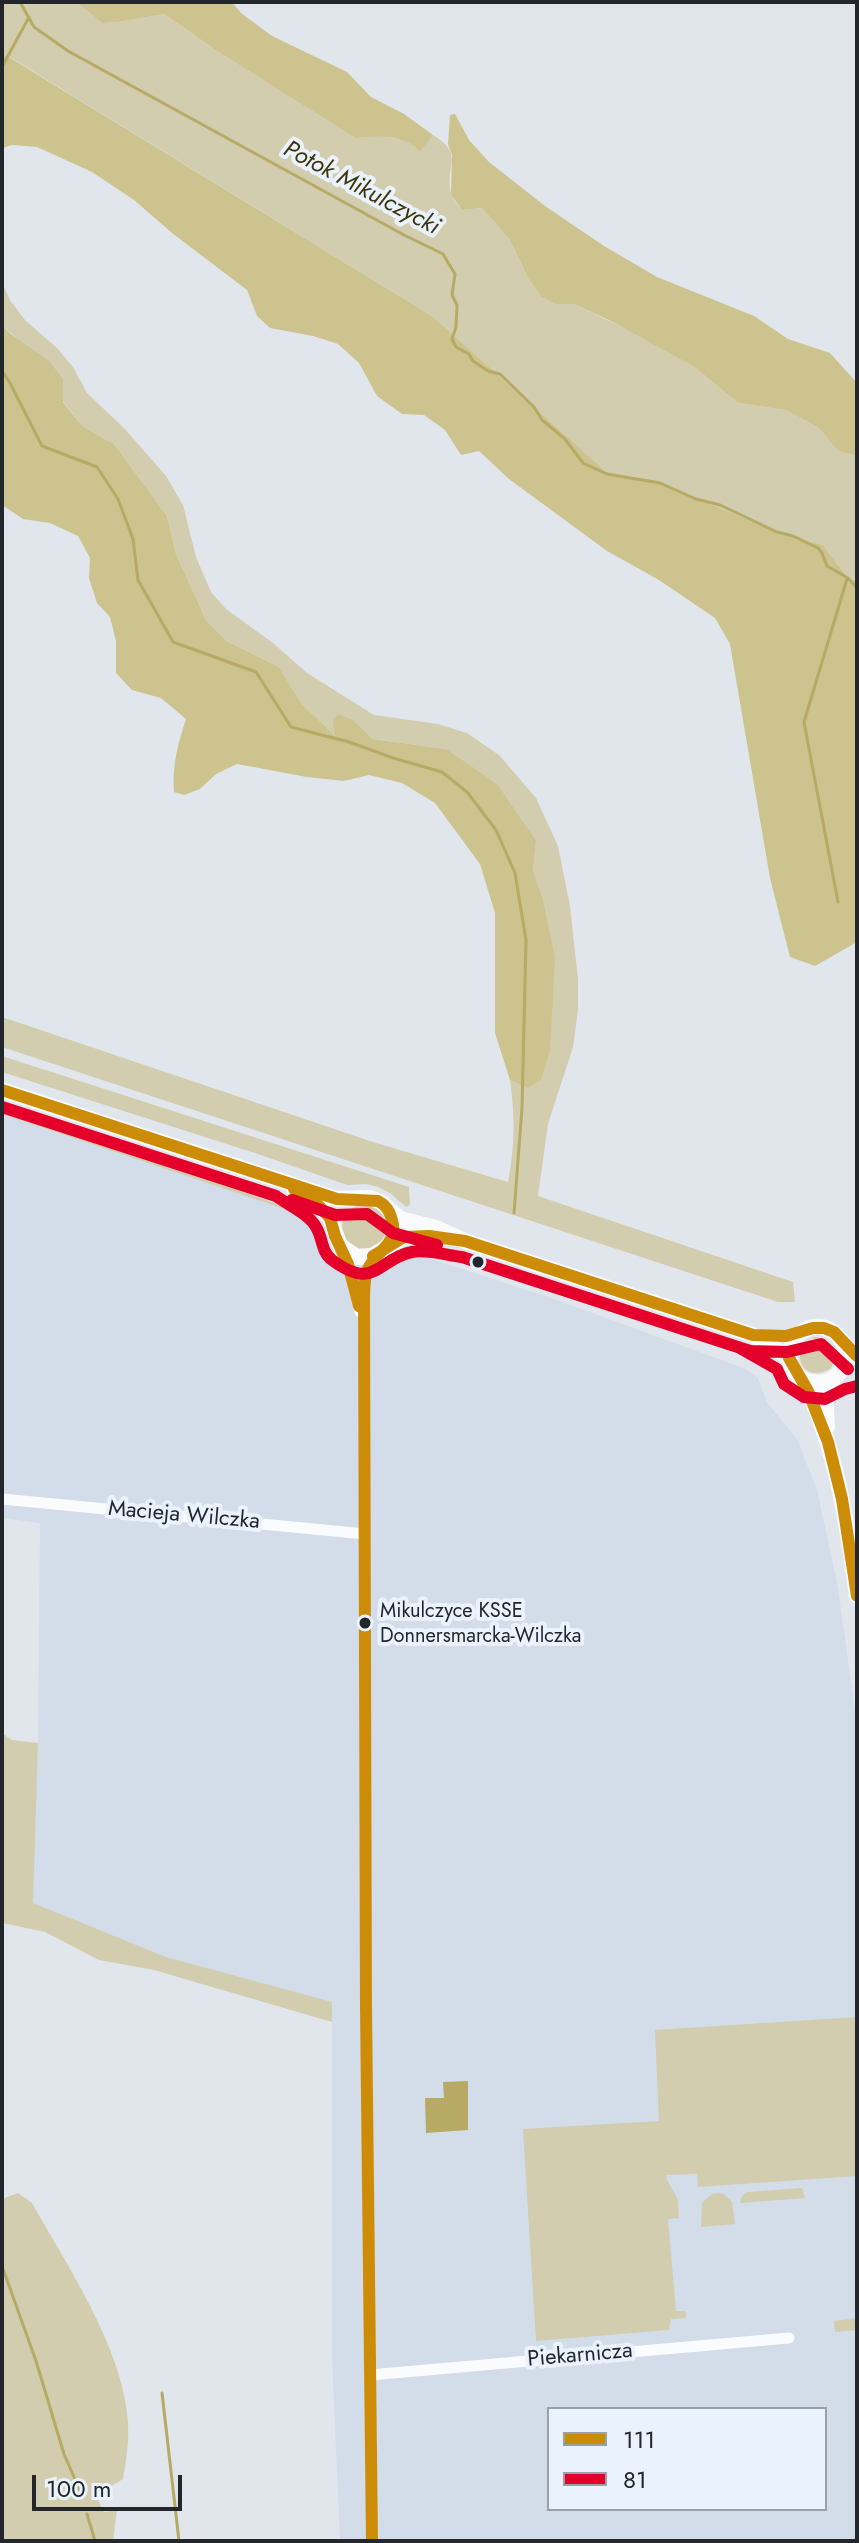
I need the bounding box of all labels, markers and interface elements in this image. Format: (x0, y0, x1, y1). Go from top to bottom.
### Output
water label: Potok Mikulczycki (278, 136, 444, 242)
unlabelled marker (470, 1254, 486, 1270)
street label: Macieja Wilczka (107, 1496, 261, 1536)
place label: Mikulczyce KSSE Donnersmarcka-Wilczka (380, 1600, 581, 1647)
marker: Mikulczyce KSSE Donnersmarcka-Wilczka (357, 1615, 373, 1631)
street label: Piekarnicza (526, 2338, 634, 2374)
legend (547, 2407, 827, 2511)
text: 111 (623, 2422, 655, 2457)
scale bar (36, 2459, 186, 2509)
text: 81 (623, 2462, 647, 2497)
text: 100 m (46, 2471, 112, 2506)

